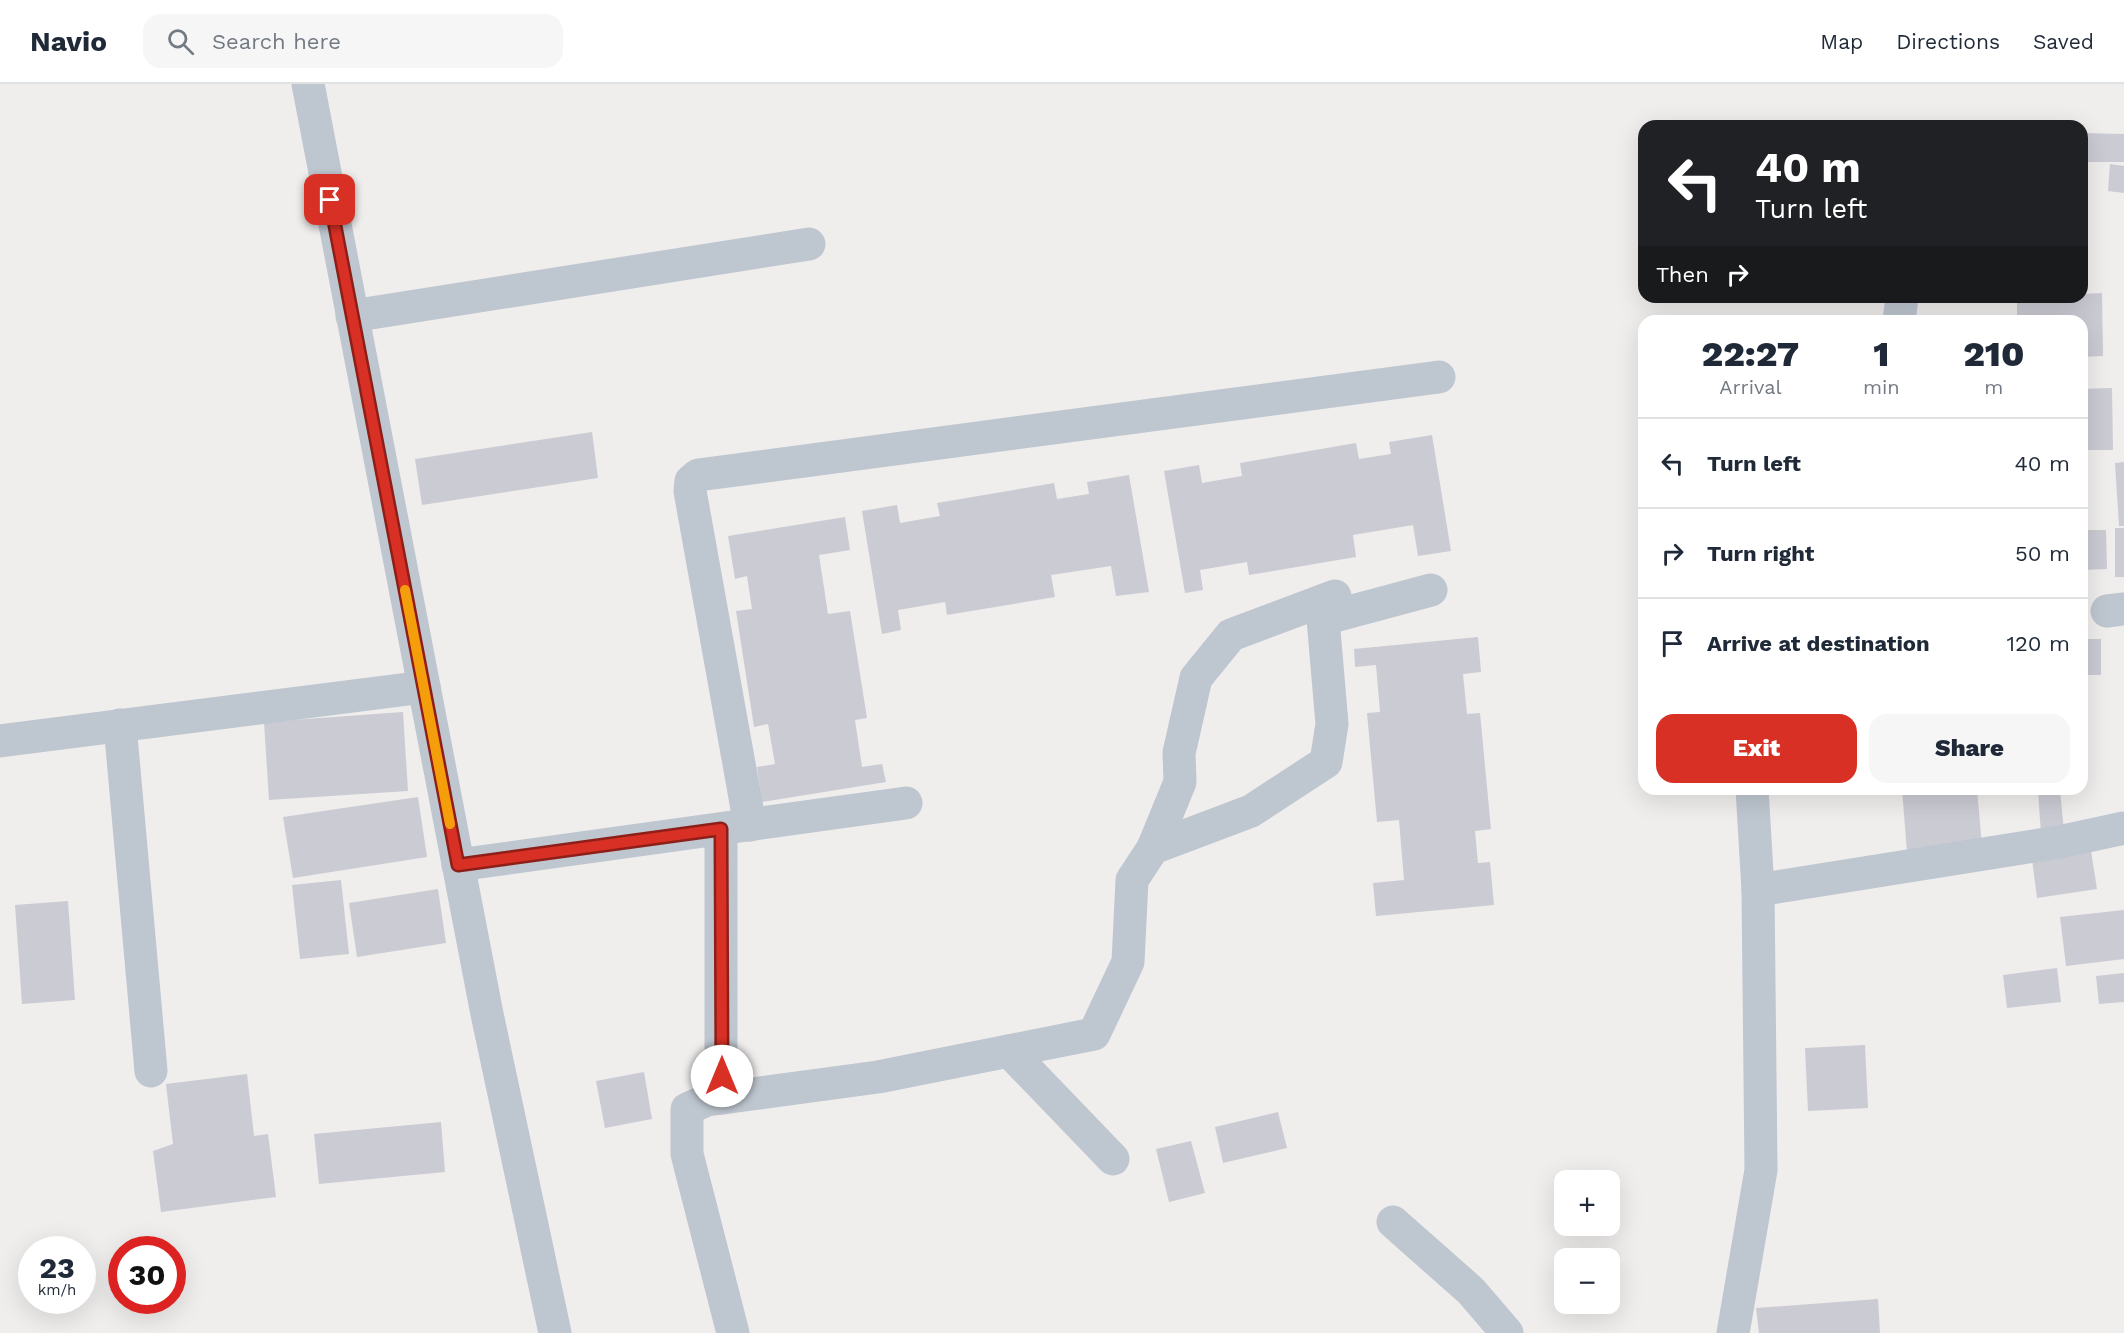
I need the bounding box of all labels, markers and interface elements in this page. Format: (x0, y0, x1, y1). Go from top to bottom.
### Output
search box (143, 14, 563, 68)
text: Navio (30, 25, 107, 58)
icon: search (164, 25, 197, 58)
text: Search here (212, 29, 341, 54)
text: Map (1820, 29, 1863, 54)
text: Directions (1896, 29, 2000, 54)
text: Saved (2033, 29, 2094, 54)
text: 40 m (1755, 143, 1861, 192)
icon: left (1656, 144, 1734, 222)
pin (304, 174, 355, 225)
icon: arrive (313, 183, 346, 216)
text: Turn left (1755, 193, 1867, 225)
icon: right (1721, 258, 1754, 291)
text: Then (1656, 262, 1709, 287)
text: 22:27 (1702, 333, 1799, 375)
text: 1 (1873, 333, 1889, 375)
text: 210 (1963, 333, 2024, 375)
text: Arrival (1719, 375, 1782, 399)
text: min (1863, 375, 1900, 399)
text: m (1984, 375, 2003, 399)
icon: left (1656, 447, 1689, 480)
text: Turn left (1707, 451, 1801, 476)
text: 40 m (2014, 451, 2070, 476)
icon: right (1656, 537, 1689, 570)
text: Turn right (1707, 541, 1814, 566)
text: 50 m (2015, 541, 2070, 566)
icon: arrive (1656, 627, 1689, 660)
text: Arrive at destination (1707, 631, 1930, 656)
text: 120 m (2006, 631, 2070, 656)
button: Exit (1656, 714, 1857, 783)
button: Share (1869, 714, 2070, 783)
position arrow (690, 1044, 754, 1108)
map controls (1554, 1170, 1620, 1314)
button: + (1554, 1170, 1620, 1236)
speed limit sign: 30 (108, 1236, 186, 1314)
button: − (1554, 1248, 1620, 1314)
text: 23 (39, 1250, 75, 1285)
text: km/h (38, 1281, 76, 1299)

